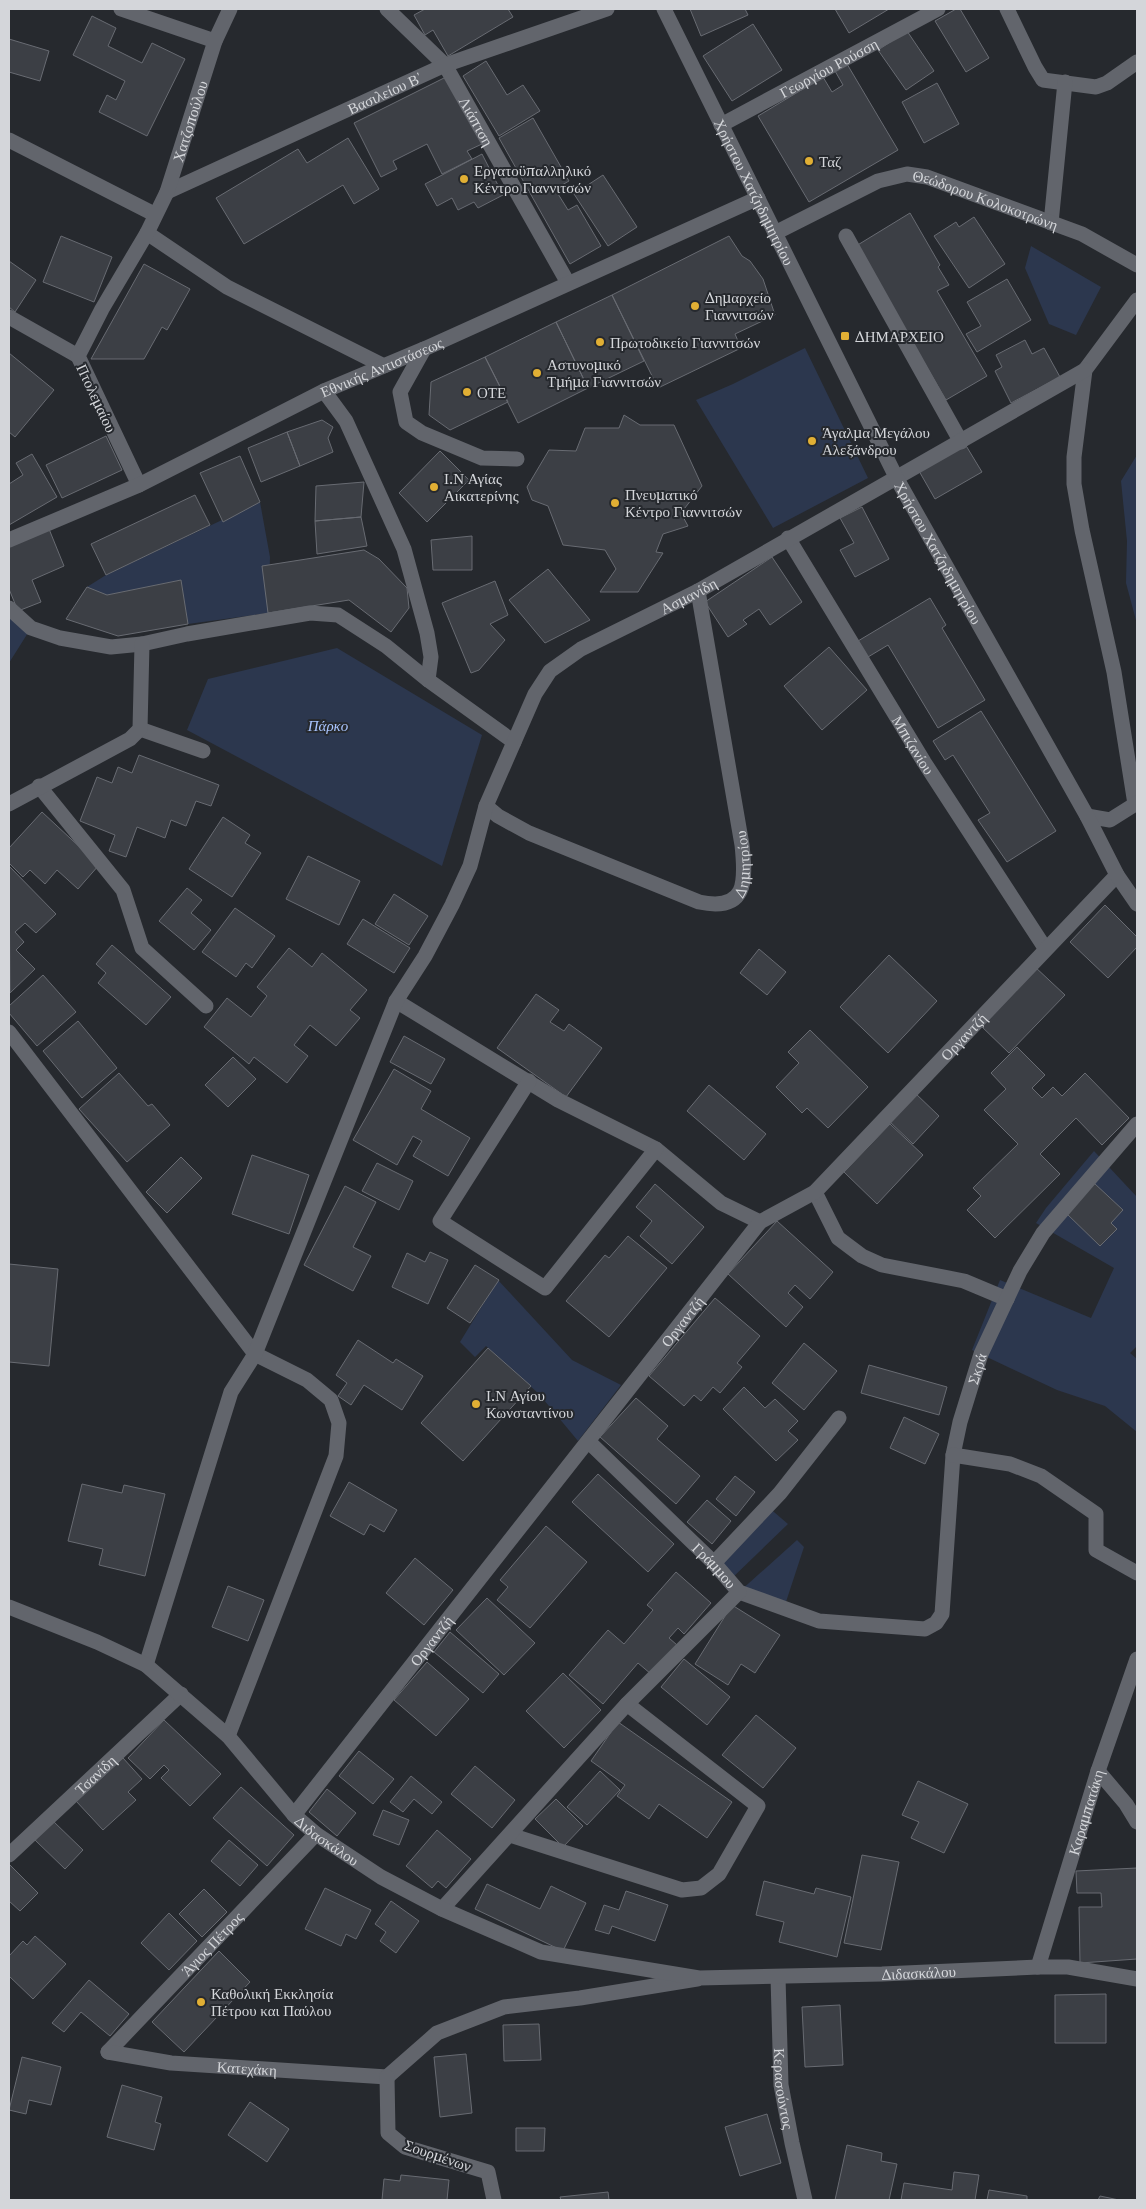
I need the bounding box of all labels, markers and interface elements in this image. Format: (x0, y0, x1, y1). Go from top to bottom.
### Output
street label: Γεωργίου Ρούσση (776, 33, 881, 102)
street label: Βασιλείου Β' (344, 67, 425, 118)
street label: Χατζοπούλου (167, 78, 212, 164)
street label: Λιάπτση (455, 93, 499, 150)
street label: Χρήστου Χατζηδημητρίου (710, 115, 799, 268)
place label: Ταζ (819, 151, 841, 171)
marker: Ταζ (803, 155, 815, 167)
place label: Εργατοϋπαλληλικό Κέντρο Γιαννιτσών (474, 160, 591, 197)
street label: Θεώδορου Κολοκοτρώνη (911, 165, 1061, 235)
marker: Εργατοϋπαλληλικό Κέντρο Γιαννιτσών (458, 173, 470, 185)
place label: Δημαρχείο Γιαννιτσών (705, 287, 774, 324)
marker: Δημαρχείο Γιαννιτσών (689, 300, 701, 312)
place label: ΔΗΜΑΡΧΕΙΟ (855, 326, 944, 346)
marker: ΔΗΜΑΡΧΕΙΟ (839, 330, 851, 342)
street label: Εθνικής Αντιστάσεως (317, 332, 446, 401)
place label: Πρωτοδικείο Γιαννιτσών (610, 332, 760, 352)
marker: Πρωτοδικείο Γιαννιτσών (594, 336, 606, 348)
place label: Αστυνομικό Τμήμα Γιαννιτσών (547, 354, 661, 391)
street label: Πτολεμαίου (72, 361, 122, 435)
marker: Αστυνομικό Τμήμα Γιαννιτσών (531, 367, 543, 379)
place label: ΟΤΕ (477, 382, 506, 402)
marker: ΟΤΕ (461, 386, 473, 398)
place label: Άγαλμα Μεγάλου Αλεξάνδρου (822, 422, 930, 459)
marker: Άγαλμα Μεγάλου Αλεξάνδρου (806, 435, 818, 447)
place label: Ι.Ν Αγίας Αικατερίνης (444, 468, 519, 505)
street label: Χρήστου Χατζηδημητρίου (890, 477, 987, 628)
marker: Ι.Ν Αγίας Αικατερίνης (428, 481, 440, 493)
place label: Πνευματικό Κέντρο Γιαννιτσών (625, 484, 742, 521)
marker: Πνευματικό Κέντρο Γιαννιτσών (609, 497, 621, 509)
street label: Ασμανίδη (657, 572, 720, 618)
street label: Μπιζανίου (888, 711, 939, 778)
park label: Πάρκο (307, 715, 349, 735)
street label: Δημητρίου (729, 829, 754, 901)
street label: Οργαντζή (936, 1008, 991, 1065)
street label: Οργαντζή (656, 1292, 708, 1351)
street label: Σκρά (962, 1350, 991, 1387)
place label: Ι.Ν Αγίου Κωνσταντίνου (486, 1385, 573, 1422)
marker: Ι.Ν Αγίου Κωνσταντίνου (470, 1398, 482, 1410)
street label: Γράμμου (688, 1538, 741, 1592)
street label: Οργαντζή (405, 1611, 457, 1670)
street label: Τσανίδη (70, 1750, 120, 1799)
street label: Καραμπατάκη (1063, 1767, 1108, 1857)
street label: Διδασκάλου (291, 1810, 363, 1870)
street label: Άγιος Πέτρος (176, 1907, 247, 1980)
street label: Διδασκάλου (881, 1961, 956, 1984)
place label: Καθολική Εκκλησία Πέτρου και Παύλου (211, 1983, 333, 2020)
marker: Καθολική Εκκλησία Πέτρου και Παύλου (195, 1996, 207, 2008)
street label: Κερασούντος (770, 2048, 799, 2131)
street label: Κατεχάκη (216, 2056, 278, 2080)
street label: Σουρμένων (402, 2134, 474, 2176)

